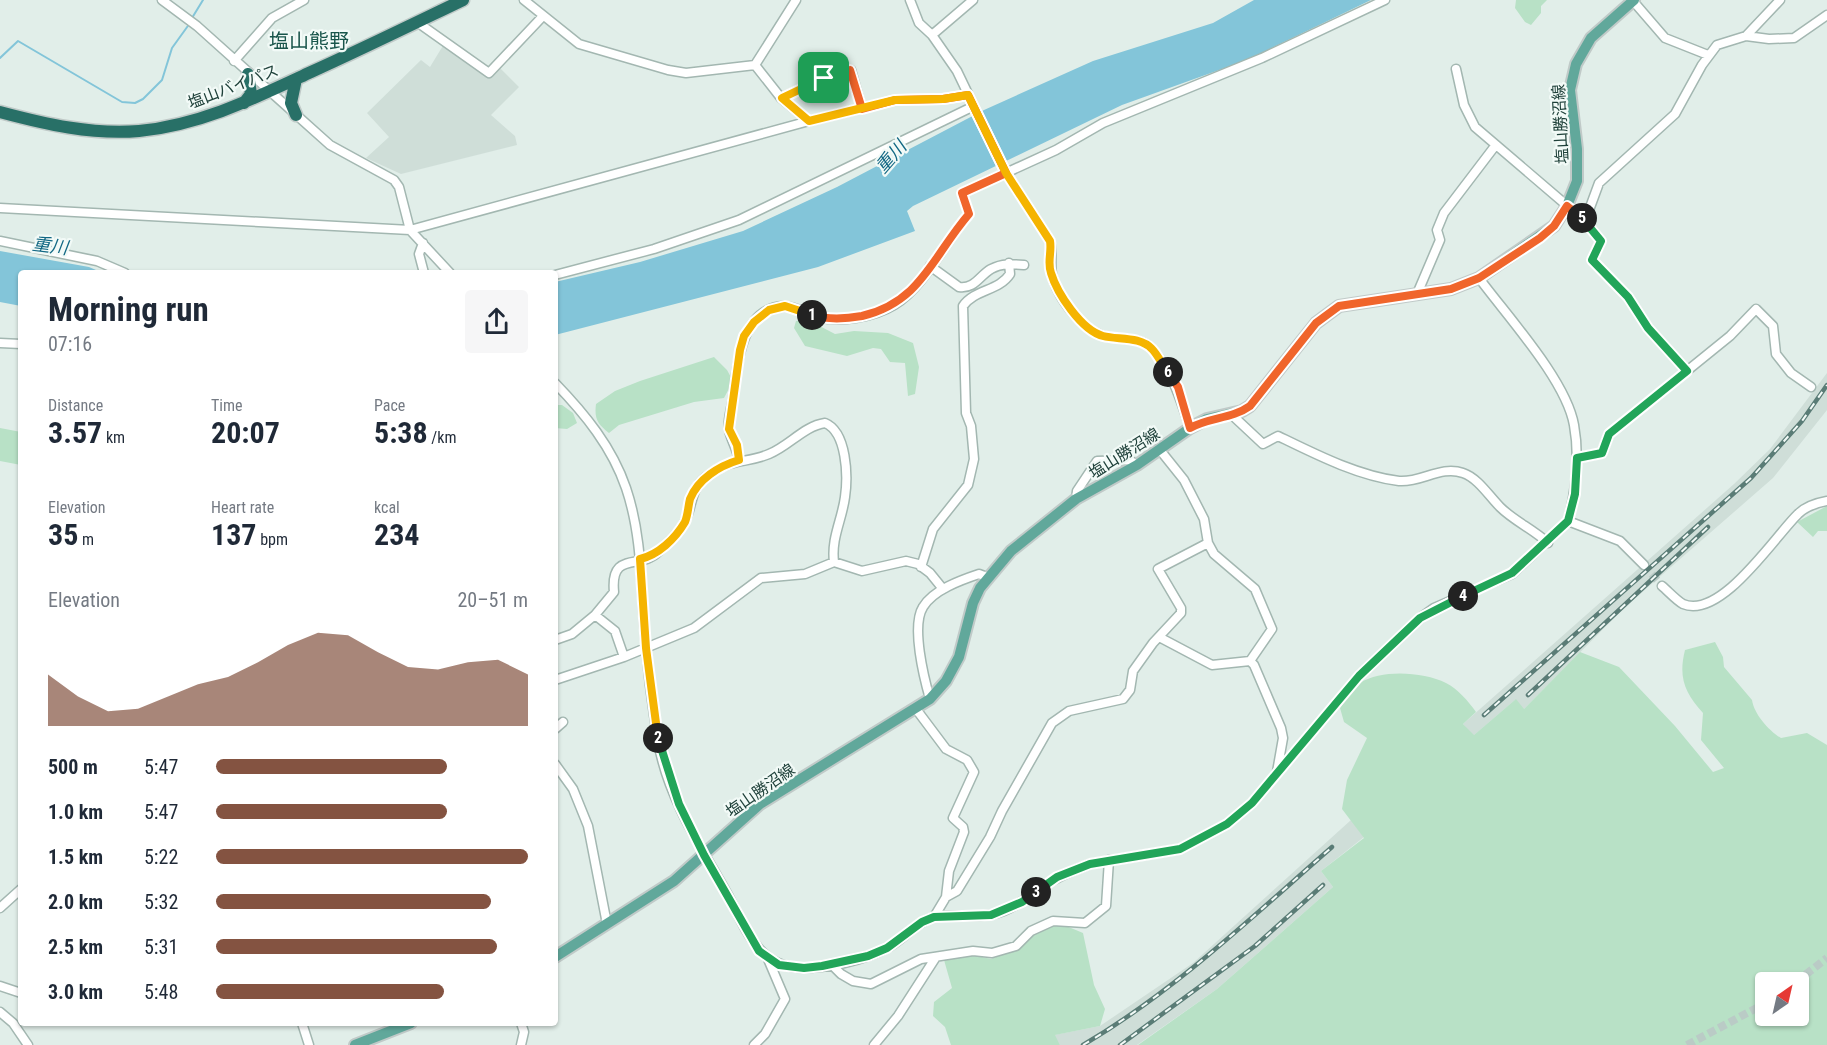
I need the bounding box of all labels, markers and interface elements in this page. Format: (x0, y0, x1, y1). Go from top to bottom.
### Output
district label: 塩山熊野 (269, 29, 349, 53)
pin (798, 52, 849, 103)
street label: 塩山バイパス (185, 60, 281, 112)
icon: arrive (807, 61, 840, 94)
street label: 塩山勝沼線 (1549, 84, 1572, 164)
water label: 重川 (871, 135, 912, 177)
pin: 5 (1567, 203, 1597, 233)
text: 5 (1578, 208, 1586, 227)
water label: 重川 (31, 233, 71, 258)
text: Morning run (48, 290, 209, 329)
button: share (465, 290, 528, 353)
pin: 1 (797, 300, 827, 330)
text: 1 (808, 305, 816, 324)
text: 07:16 (48, 332, 92, 356)
pin: 6 (1153, 357, 1183, 387)
text: 6 (1164, 362, 1172, 381)
text: Distance (48, 396, 103, 415)
text: Time (211, 396, 243, 415)
text: Pace (374, 396, 405, 415)
text: 3.57 (48, 415, 102, 450)
text: 20:07 (211, 415, 280, 450)
text: 5:38 (374, 415, 428, 450)
street label: 塩山勝沼線 (1085, 424, 1163, 483)
text: km (102, 428, 125, 447)
text: /km (428, 428, 457, 447)
text: Elevation (48, 498, 106, 517)
text: Heart rate (211, 498, 274, 517)
text: kcal (374, 498, 400, 517)
text: 35 (48, 517, 78, 552)
text: 137 (211, 517, 256, 552)
text: 234 (374, 517, 419, 552)
text: m (78, 530, 94, 549)
text: bpm (256, 530, 288, 549)
pin: 4 (1448, 581, 1478, 611)
text: 4 (1459, 586, 1467, 605)
text: Elevation (48, 588, 120, 612)
text: 20–51 m (457, 588, 528, 612)
pin: 2 (643, 723, 673, 753)
text: 2 (654, 728, 662, 747)
text: 500 m (48, 755, 98, 779)
text: 5:47 (144, 755, 178, 779)
street label: 塩山勝沼線 (722, 760, 799, 821)
text: 1.0 km (48, 800, 103, 824)
text: 5:47 (144, 800, 178, 824)
text: 1.5 km (48, 845, 103, 869)
text: 5:22 (144, 845, 178, 869)
pin: 3 (1021, 877, 1051, 907)
text: 3 (1032, 882, 1040, 901)
text: 2.0 km (48, 890, 103, 914)
text: 5:32 (144, 890, 178, 914)
text: 2.5 km (48, 935, 103, 959)
text: 5:31 (144, 935, 178, 959)
north arrow (1755, 972, 1809, 1026)
map controls (1755, 972, 1809, 1026)
text: 3.0 km (48, 980, 103, 1004)
text: 5:48 (144, 980, 178, 1004)

